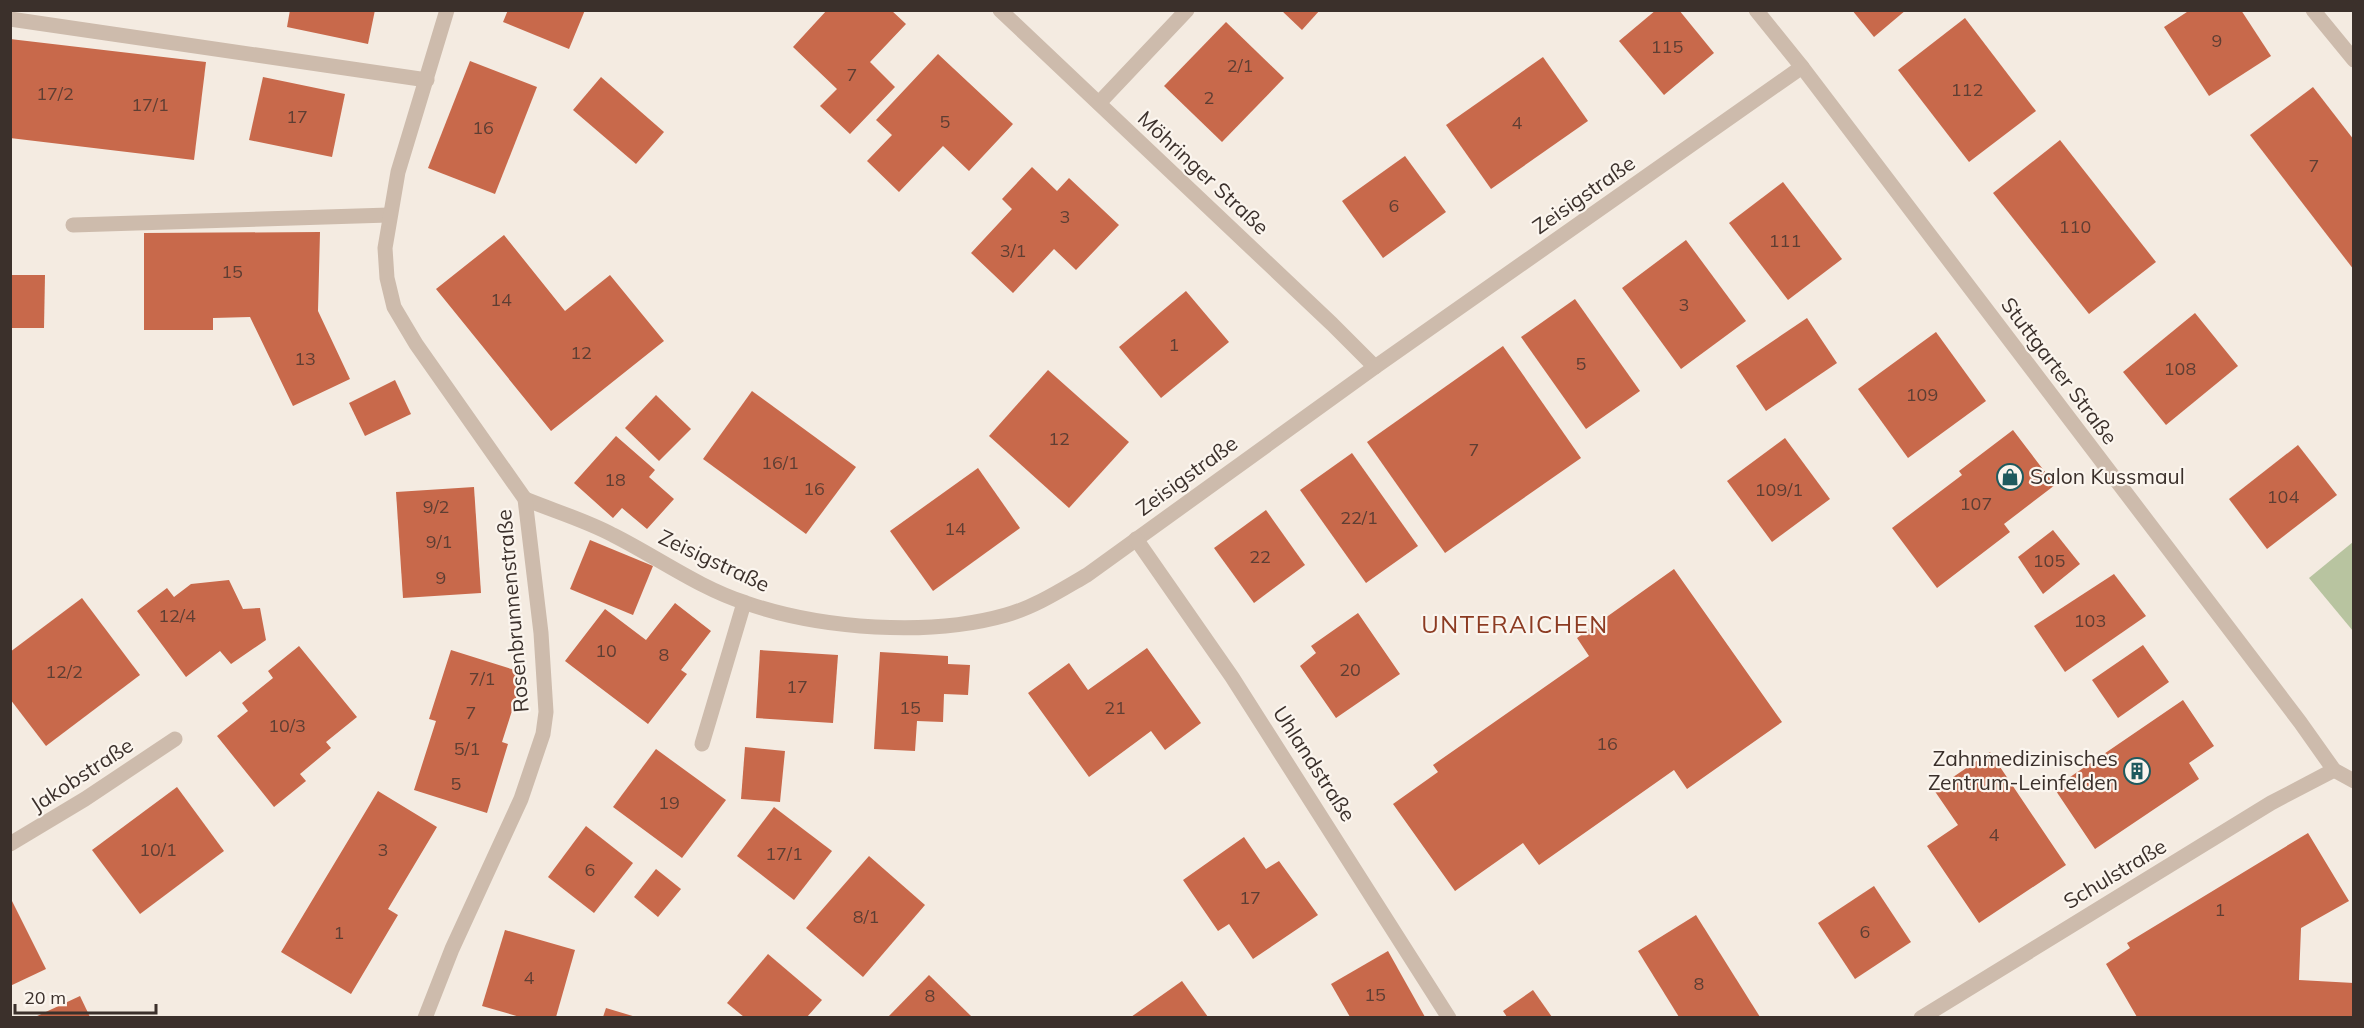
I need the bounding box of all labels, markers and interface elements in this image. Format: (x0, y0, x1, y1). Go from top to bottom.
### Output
house number: 9 (2212, 29, 2222, 52)
house number: 115 (1651, 35, 1683, 58)
house number: 2/1 (1227, 54, 1253, 77)
house number: 7 (847, 63, 857, 86)
house number: 112 (1951, 78, 1983, 101)
house number: 17/2 (36, 82, 74, 105)
house number: 2 (1204, 86, 1214, 109)
house number: 17/1 (131, 93, 169, 116)
house number: 17 (286, 105, 308, 128)
street label: Möhringer Straße (1133, 105, 1275, 240)
house number: 5 (940, 110, 951, 133)
house number: 4 (1512, 111, 1523, 134)
house number: 16 (472, 116, 494, 139)
street label: Zeisigstraße (1527, 149, 1640, 239)
house number: 7 (2309, 154, 2319, 177)
house number: 6 (1389, 194, 1399, 217)
house number: 3 (1060, 205, 1070, 228)
house number: 110 (2059, 215, 2091, 238)
house number: 111 (1769, 229, 1801, 252)
house number: 3/1 (1000, 239, 1026, 262)
house number: 15 (221, 260, 243, 283)
house number: 14 (490, 288, 512, 311)
street label: Stuttgarter Straße (1996, 292, 2124, 449)
house number: 3 (1679, 293, 1689, 316)
house number: 1 (1169, 333, 1179, 356)
house number: 12 (570, 341, 592, 364)
house number: 13 (294, 347, 316, 370)
house number: 5 (1576, 352, 1587, 375)
house number: 108 (2164, 357, 2196, 380)
house number: 109 (1906, 383, 1938, 406)
house number: 12 (1048, 427, 1070, 450)
street label: Zeisigstraße (1131, 430, 1242, 521)
house number: 7 (1469, 438, 1479, 461)
house number: 16/1 (761, 451, 799, 474)
shop icon: Salon Kussmaul (1995, 462, 2025, 492)
place label: Salon Kussmaul (2030, 463, 2185, 489)
house number: 18 (604, 468, 626, 491)
house number: 16 (803, 477, 825, 500)
house number: 109/1 (1755, 478, 1803, 501)
house number: 104 (2267, 485, 2299, 508)
house number: 107 (1960, 492, 1992, 515)
house number: 9/2 (423, 495, 449, 518)
house number: 22/1 (1340, 506, 1378, 529)
street label: Rosenbrunnenstraße (490, 509, 534, 714)
house number: 14 (944, 517, 966, 540)
street label: Zeisigstraße (655, 523, 774, 597)
house number: 9/1 (426, 530, 452, 553)
house number: 22 (1249, 545, 1271, 568)
house number: 105 (2033, 549, 2065, 572)
house number: 9 (436, 566, 446, 589)
house number: 12/4 (158, 604, 196, 627)
district label: UNTERAICHEN (1421, 609, 1609, 639)
house number: 103 (2074, 609, 2106, 632)
house number: 10 (595, 639, 617, 662)
house number: 8 (659, 643, 669, 666)
house number: 20 (1339, 658, 1361, 681)
house number: 12/2 (45, 660, 83, 683)
house number: 7/1 (469, 667, 495, 690)
house number: 17 (786, 675, 808, 698)
house number: 15 (899, 696, 921, 719)
house number: 21 (1104, 696, 1126, 719)
house number: 7 (466, 701, 476, 724)
street label: Uhlandstraße (1268, 701, 1362, 826)
house number: 10/3 (268, 714, 306, 737)
street label: Jakobstraße (25, 731, 138, 817)
house number: 16 (1596, 732, 1618, 755)
house number: 5/1 (454, 737, 480, 760)
place label: Zahnmedizinisches Zentrum-Leinfelden (1928, 745, 2118, 795)
building icon: Zahnmedizinisches Zentrum-Leinfelden (2122, 756, 2152, 786)
house number: 5 (451, 772, 462, 795)
house number: 19 (658, 791, 680, 814)
house number: 4 (1989, 823, 2000, 846)
street label: Schulstraße (2058, 832, 2171, 914)
house number: 10/1 (139, 838, 177, 861)
house number: 3 (378, 838, 388, 861)
house number: 17/1 (765, 842, 803, 865)
house number: 6 (585, 858, 595, 881)
house number: 17 (1239, 886, 1261, 909)
house number: 1 (2215, 898, 2225, 921)
house number: 8/1 (853, 905, 879, 928)
house number: 6 (1860, 920, 1870, 943)
house number: 1 (334, 921, 344, 944)
house number: 4 (524, 966, 535, 989)
house number: 8 (1694, 972, 1704, 995)
scale bar (15, 977, 156, 1015)
house number: 15 (1364, 983, 1386, 1006)
house number: 8 (925, 984, 935, 1007)
text: 20 m (24, 986, 66, 1009)

